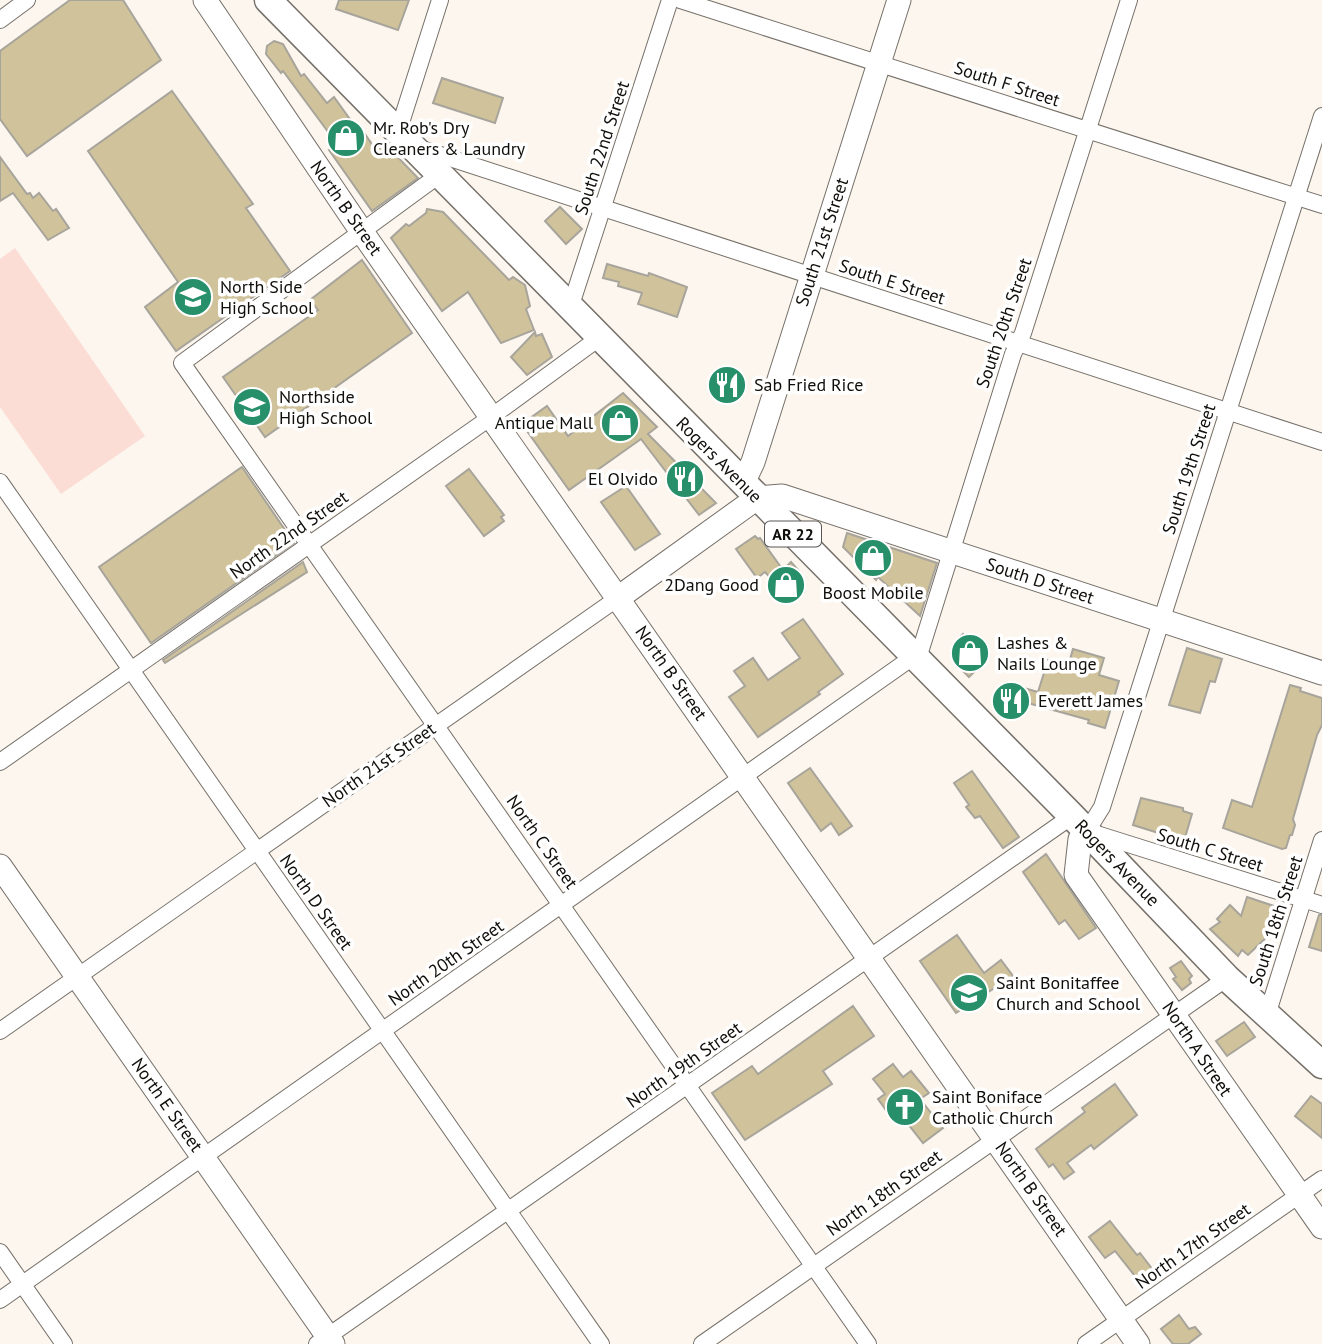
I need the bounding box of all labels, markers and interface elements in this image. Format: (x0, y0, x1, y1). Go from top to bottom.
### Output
street label: South F Street (951, 56, 1063, 111)
street label: South 22nd Street (569, 78, 634, 218)
place label: Mr. Rob's Dry Cleaners & Laundry (373, 116, 526, 160)
shop icon: Mr. Rob's Dry Cleaners & Laundry (325, 117, 367, 159)
street label: North B Street (305, 156, 388, 260)
street label: South 21st Street (790, 175, 853, 309)
street label: South E Street (836, 254, 948, 309)
street label: South 20th Street (971, 255, 1037, 391)
place label: North Side High School (220, 275, 314, 319)
school or university icon: North Side High School (172, 276, 214, 318)
restaurant icon: Sab Fried Rice (706, 364, 748, 406)
place label: Sab Fried Rice (754, 373, 863, 396)
place label: Northside High School (279, 385, 373, 429)
school or university icon: Northside High School (231, 386, 273, 428)
street label: South 19th Street (1157, 401, 1220, 537)
shop icon: Antique Mall (599, 402, 641, 444)
place label: Antique Mall (495, 411, 594, 434)
street label: Rogers Avenue (671, 412, 767, 508)
restaurant icon: El Olvido (664, 458, 706, 500)
place label: El Olvido (588, 467, 658, 490)
street label: North 22nd Street (225, 485, 352, 584)
road number: AR 22 (765, 522, 821, 547)
shop icon: Boost Mobile (852, 537, 894, 579)
street label: South D Street (983, 552, 1097, 609)
shop icon: 2Dang Good (765, 564, 807, 606)
place label: 2Dang Good (664, 573, 759, 596)
place label: Boost Mobile (822, 581, 924, 604)
street label: North B Street (630, 621, 713, 725)
place label: Lashes & Nails Lounge (997, 631, 1097, 675)
shop icon: Lashes & Nails Lounge (949, 632, 991, 674)
restaurant icon: Everett James (990, 680, 1032, 722)
place label: Everett James (1038, 689, 1143, 712)
street label: North 21st Street (318, 717, 440, 812)
street label: North C Street (502, 790, 583, 893)
street label: Rogers Avenue (1070, 814, 1165, 911)
street label: South C Street (1154, 822, 1266, 877)
street label: North D Street (275, 849, 358, 954)
street label: South 18th Street (1244, 853, 1307, 989)
street label: North 20th Street (384, 914, 508, 1011)
place label: Saint Bonitaffee Church and School (996, 971, 1141, 1015)
school or university icon: Saint Bonitaffee Church and School (948, 972, 990, 1014)
street label: North A Street (1157, 997, 1237, 1100)
street label: North 19th Street (622, 1016, 746, 1113)
street label: North E Street (127, 1053, 208, 1156)
place label: Saint Boniface Catholic Church (932, 1085, 1053, 1129)
church icon: Saint Boniface Catholic Church (884, 1086, 926, 1128)
street label: North B Street (990, 1137, 1073, 1241)
street label: North 18th Street (822, 1144, 946, 1241)
street label: North 17th Street (1131, 1197, 1255, 1294)

